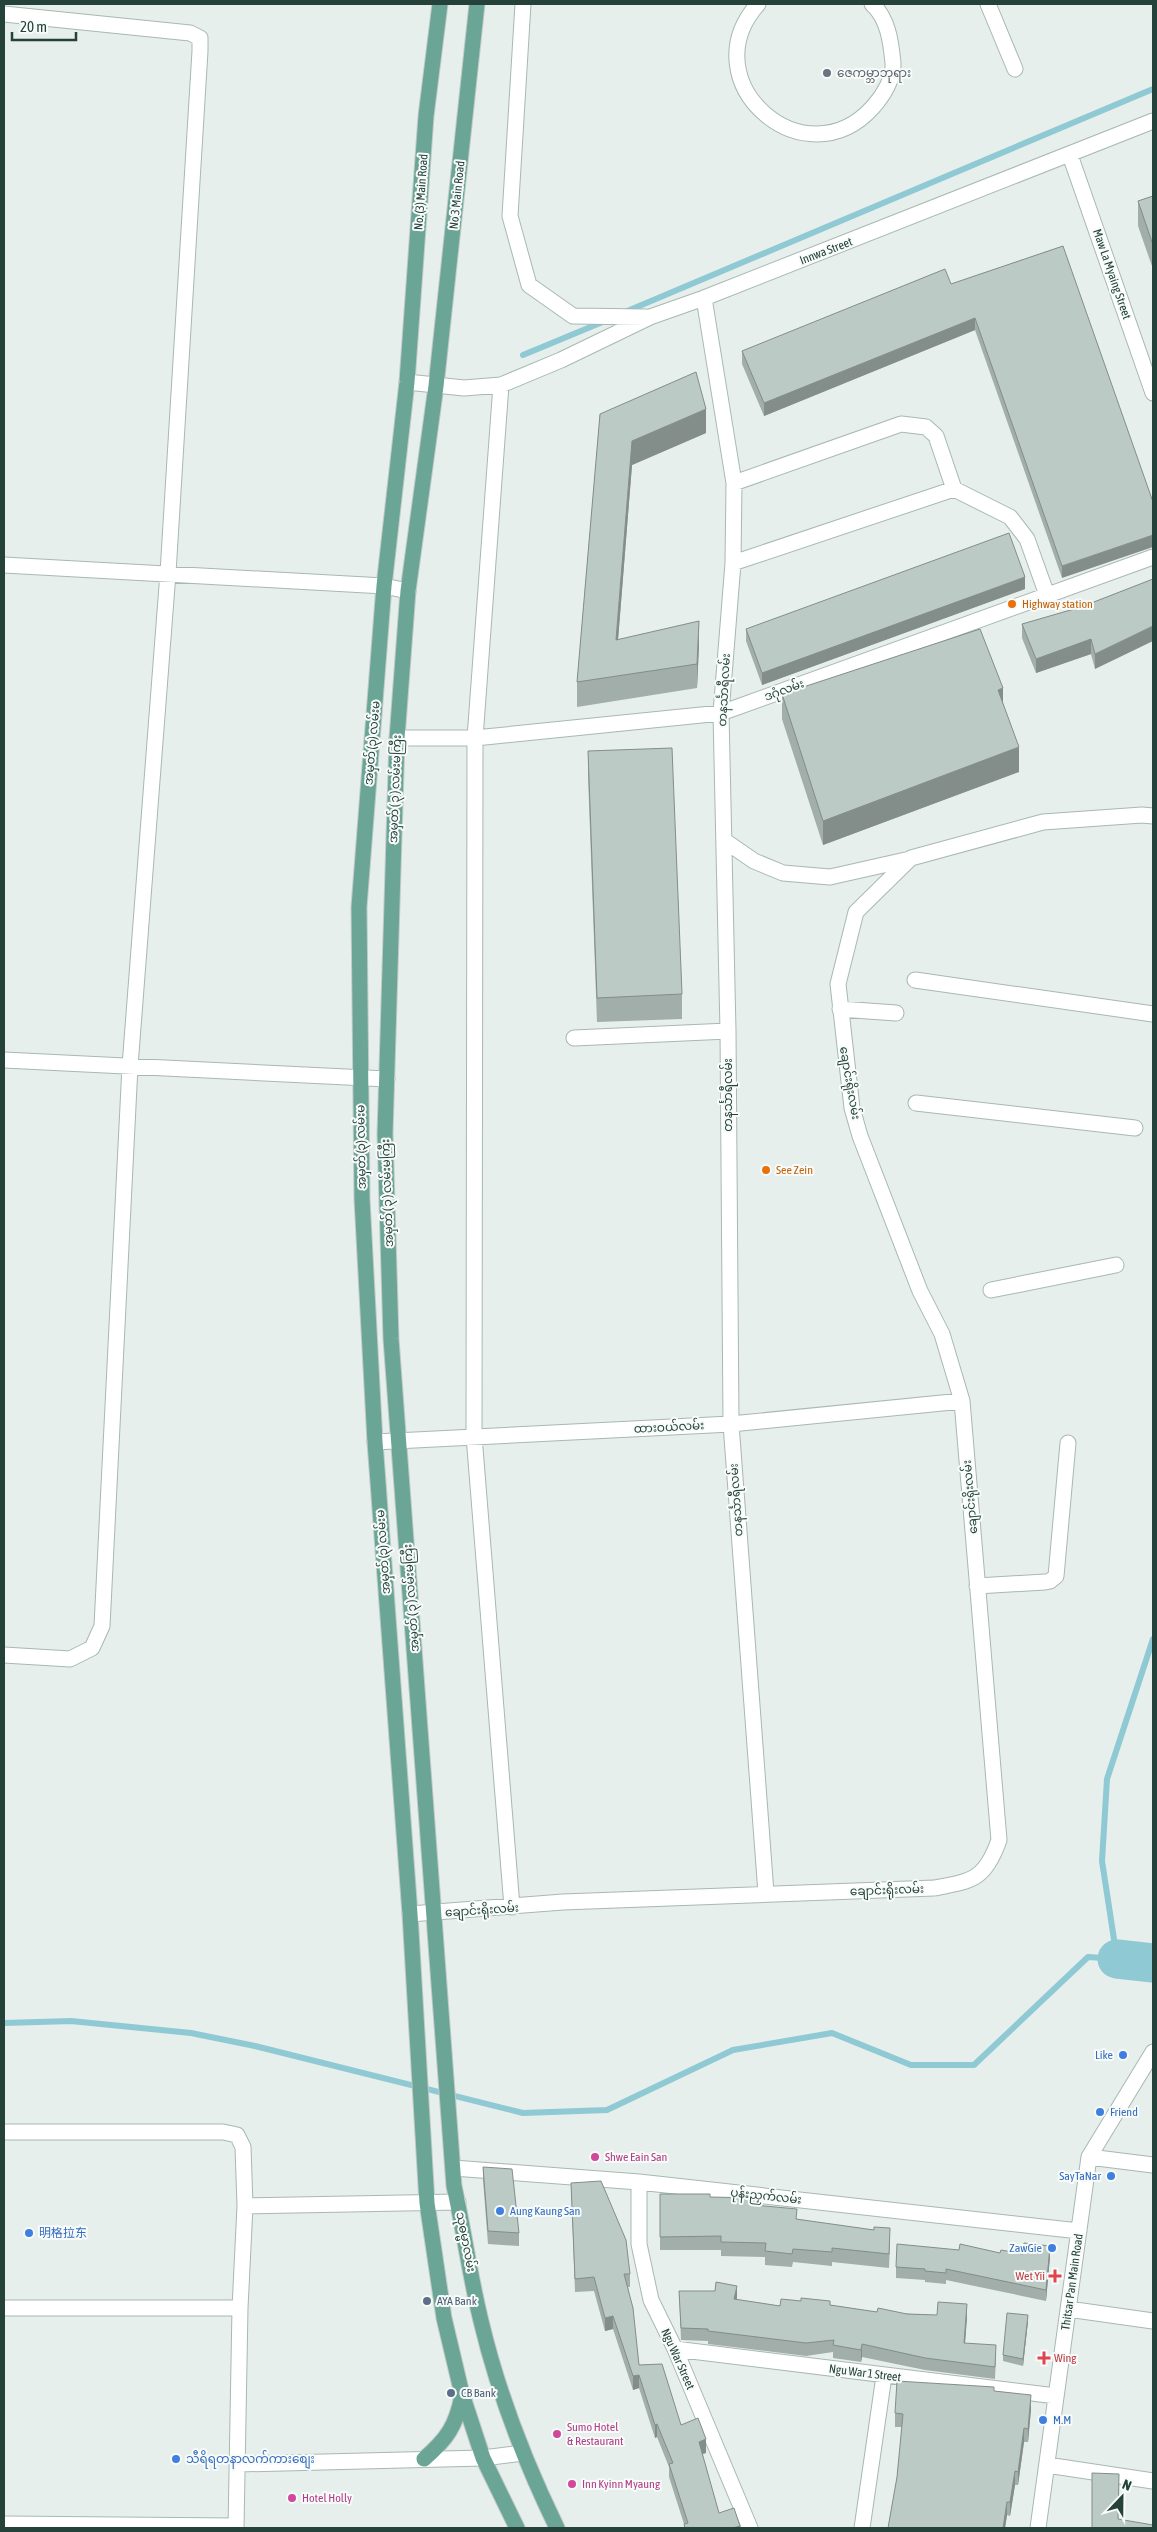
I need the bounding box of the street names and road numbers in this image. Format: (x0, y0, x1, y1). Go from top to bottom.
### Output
street label: No. (3) Main Road (411, 153, 431, 231)
street label: No 3 Main Road (446, 160, 468, 230)
street label: Maw La Myaing Street (1090, 227, 1134, 321)
street label: Innwa Street (798, 234, 855, 267)
street label: တနင်္သာရီလမ်း (713, 653, 736, 727)
street label: ဒဂုံလမ်း (761, 674, 807, 706)
street label: အမှတ် (၃) လမ်းမ (359, 700, 386, 786)
street label: အမှတ် ( ၃ ) လမ်းမကြီး (384, 734, 407, 844)
street label: ချောင်းရိုးလမ်း (834, 1045, 865, 1121)
street label: တနင်္သာရီလမ်း (719, 1058, 738, 1132)
street label: အမှတ် (၃) လမ်းမ (351, 1104, 372, 1190)
street label: အမှတ် ( ၃ ) လမ်းမကြီး (376, 1138, 399, 1248)
street label: ထားဝယ်လမ်း (633, 1416, 705, 1436)
street label: ချောင်းရိုးလမ်း (958, 1459, 983, 1535)
street label: တနင်္သာရီလမ်း (724, 1463, 749, 1537)
street label: အမှတ် (၃) လမ်းမ (371, 1509, 396, 1595)
street label: အမှတ် ( ၃ ) လမ်းမကြီး (398, 1543, 425, 1653)
street label: ချောင်းရိုးလမ်း (850, 1880, 924, 1901)
street label: ချောင်းရိုးလမ်း (444, 1898, 520, 1923)
street label: ပုန်းညှက်လမ်း (729, 2183, 803, 2210)
street label: သုဓမ္မာလမ်း (450, 2210, 481, 2274)
street label: Thitsar Pan Main Road (1058, 2233, 1086, 2331)
street label: Ngu War Street (658, 2326, 698, 2392)
street label: Ngu War 1 Street (828, 2362, 902, 2384)

